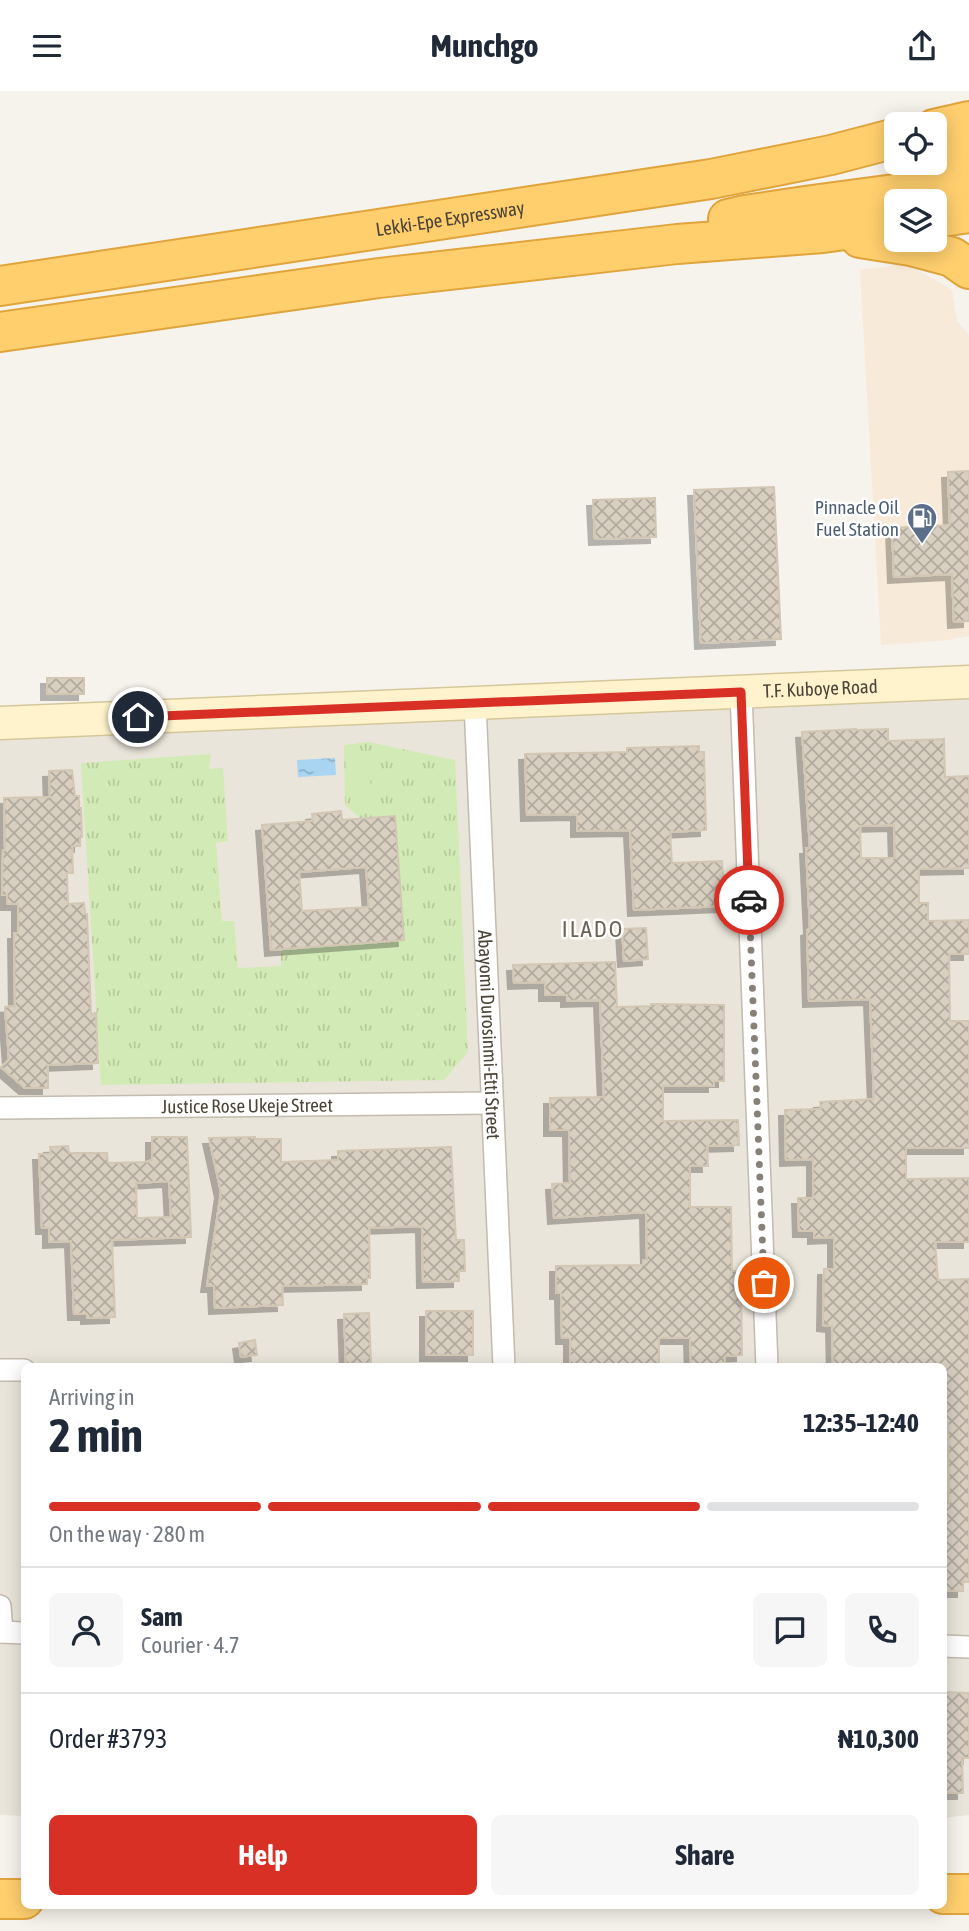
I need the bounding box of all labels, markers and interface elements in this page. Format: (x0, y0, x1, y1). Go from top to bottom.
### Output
icon: menu (28, 27, 66, 65)
text: Munchgo (431, 27, 538, 64)
icon: share (903, 27, 941, 65)
map controls (884, 112, 947, 252)
button: locate (884, 112, 947, 175)
button: layers (884, 189, 947, 252)
street label: Lekki-Epe Expressway (374, 196, 526, 240)
place label: Pinnacle Oil Fuel Station (815, 496, 899, 540)
fuel station icon: Pinnacle Oil Fuel Station (905, 501, 939, 545)
street label: T.F. Kuboye Road (762, 675, 878, 702)
pin (108, 687, 168, 747)
icon: home (119, 698, 157, 736)
courier (714, 865, 784, 935)
icon: car (730, 881, 768, 919)
district label: ILADO (562, 916, 624, 942)
street label: Abayomi Durosinmi-Etti Street (474, 929, 505, 1140)
street label: Justice Rose Ukeje Street (161, 1094, 333, 1117)
pin (734, 1253, 794, 1313)
icon: bag (745, 1264, 783, 1302)
text: Arriving in (49, 1384, 135, 1410)
text: 12:35–12:40 (803, 1408, 919, 1438)
text: 2 min (49, 1409, 143, 1462)
text: On the way · 280 m (49, 1521, 205, 1547)
button: person (49, 1593, 123, 1667)
button: chat (753, 1593, 827, 1667)
button: phone (845, 1593, 919, 1667)
text: Sam (141, 1602, 183, 1632)
text: Courier · 4.7 (141, 1632, 240, 1658)
text: Order #3793 (49, 1724, 168, 1754)
text: ₦10,300 (838, 1724, 919, 1754)
button: Help (49, 1815, 477, 1895)
button: Share (491, 1815, 919, 1895)

